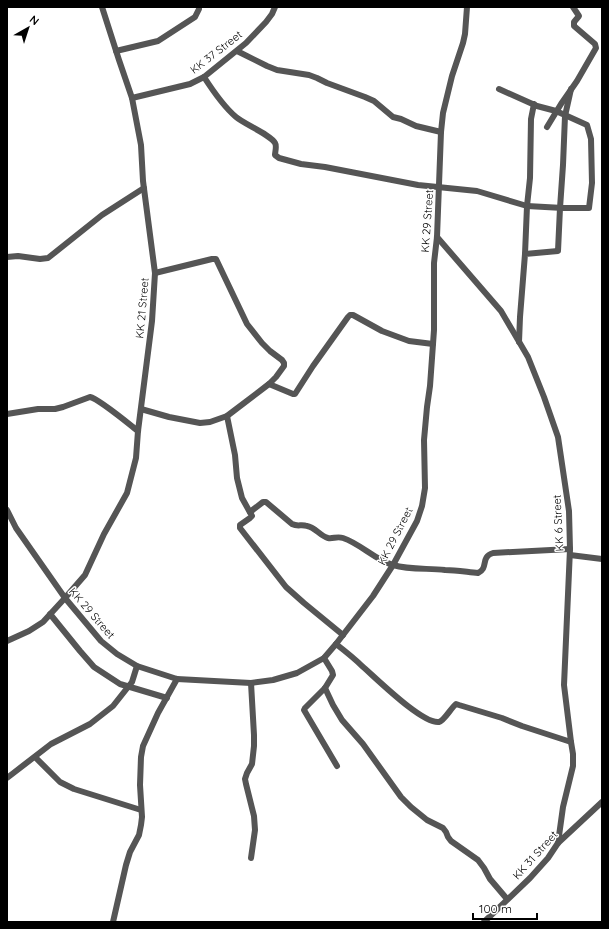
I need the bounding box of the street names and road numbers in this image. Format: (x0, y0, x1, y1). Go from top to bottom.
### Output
street label: KK 37 Street (187, 27, 245, 77)
street label: KK 29 Street (418, 189, 436, 253)
street label: KK 21 Street (132, 277, 152, 339)
street label: KK 6 Street (550, 494, 566, 552)
street label: KK 29 Street (374, 504, 416, 567)
street label: KK 29 Street (66, 585, 118, 642)
street label: KK 31 Street (509, 828, 561, 882)

